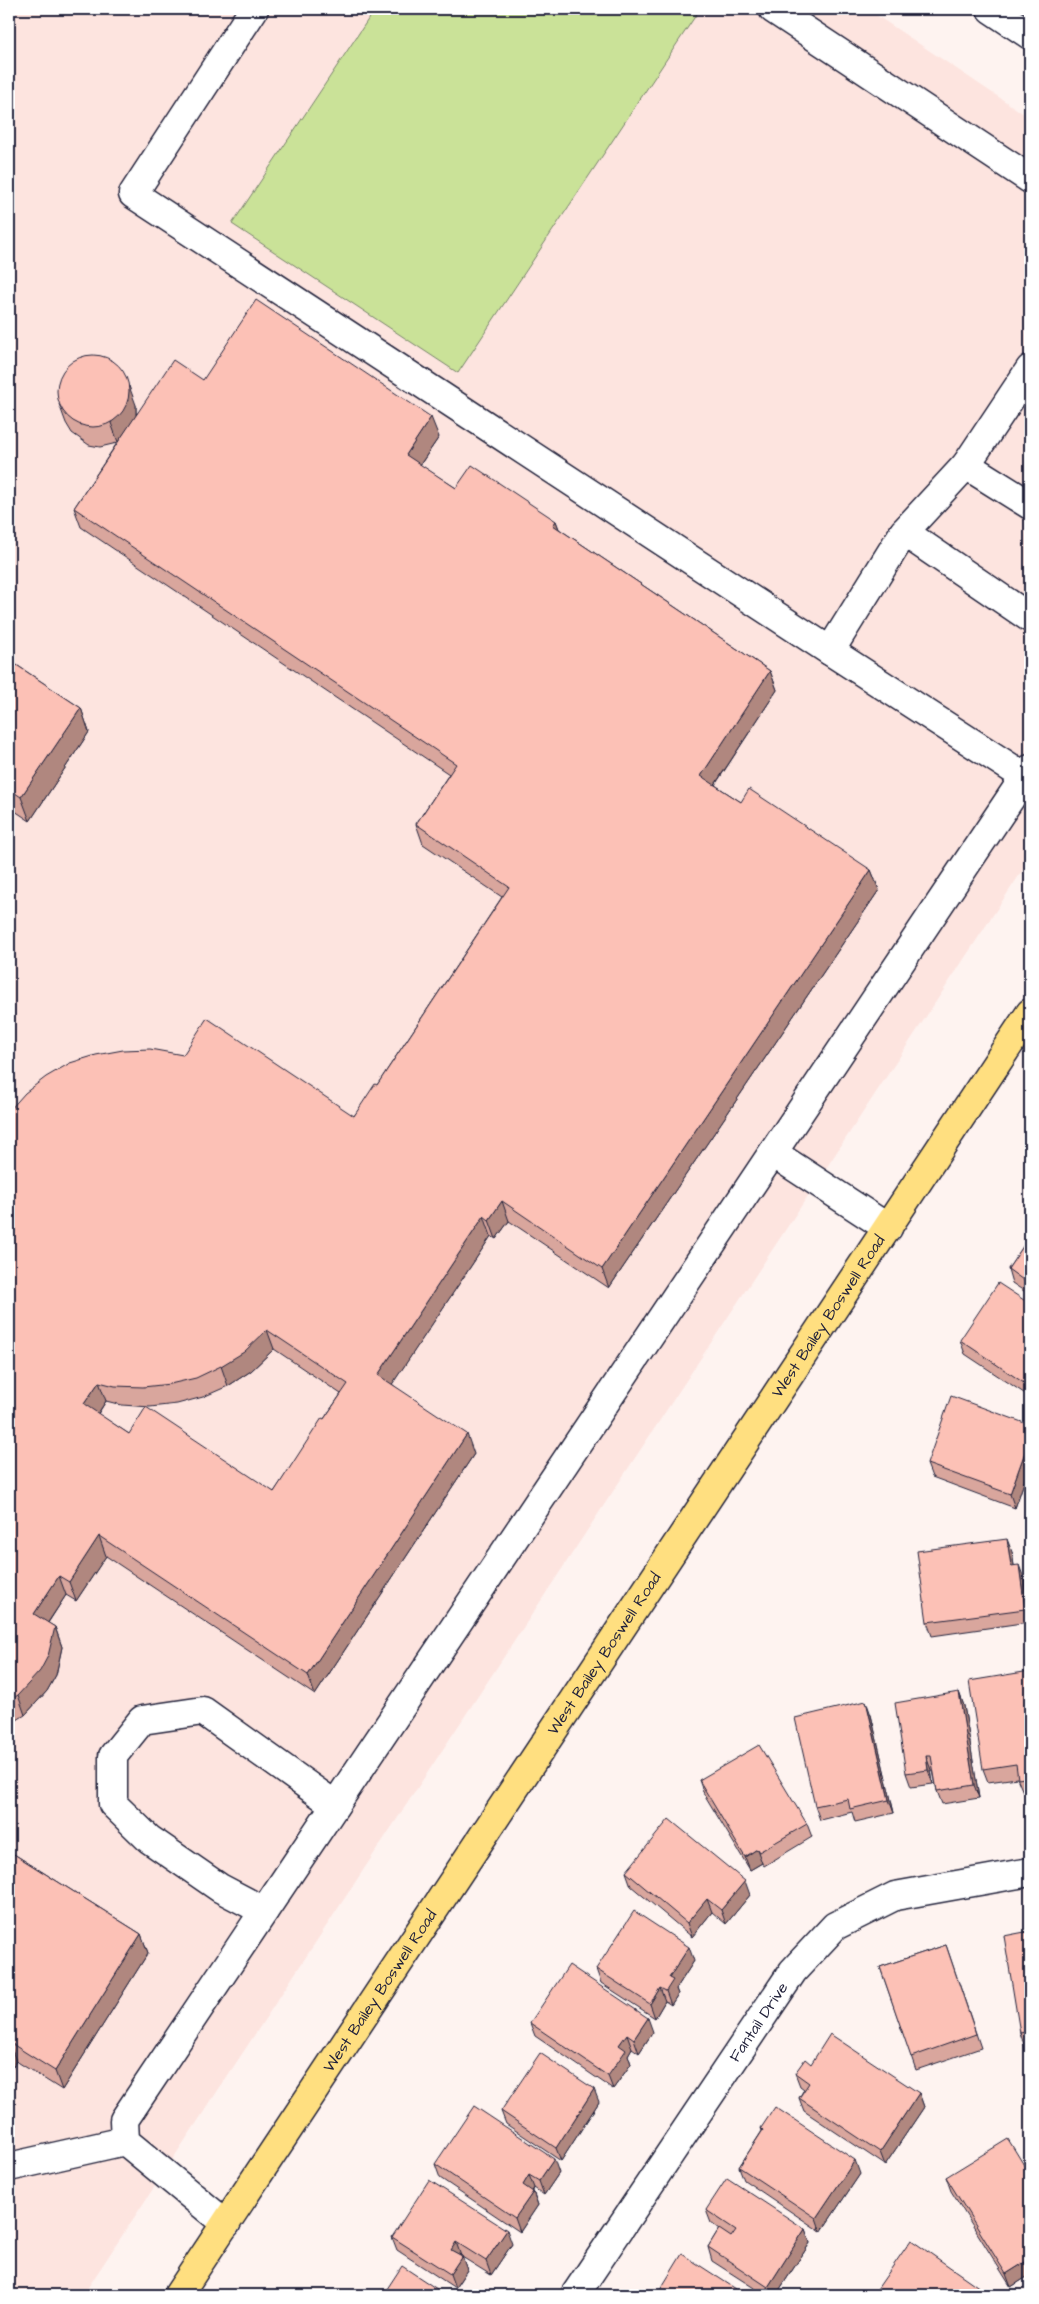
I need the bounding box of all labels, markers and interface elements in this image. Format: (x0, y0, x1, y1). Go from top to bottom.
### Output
street label: West Bailey Boswell Road (766, 1231, 890, 1402)
street label: West Bailey Boswell Road (542, 1568, 666, 1739)
street label: West Bailey Boswell Road (318, 1905, 442, 2077)
street label: Fantail Drive (724, 1978, 794, 2066)

